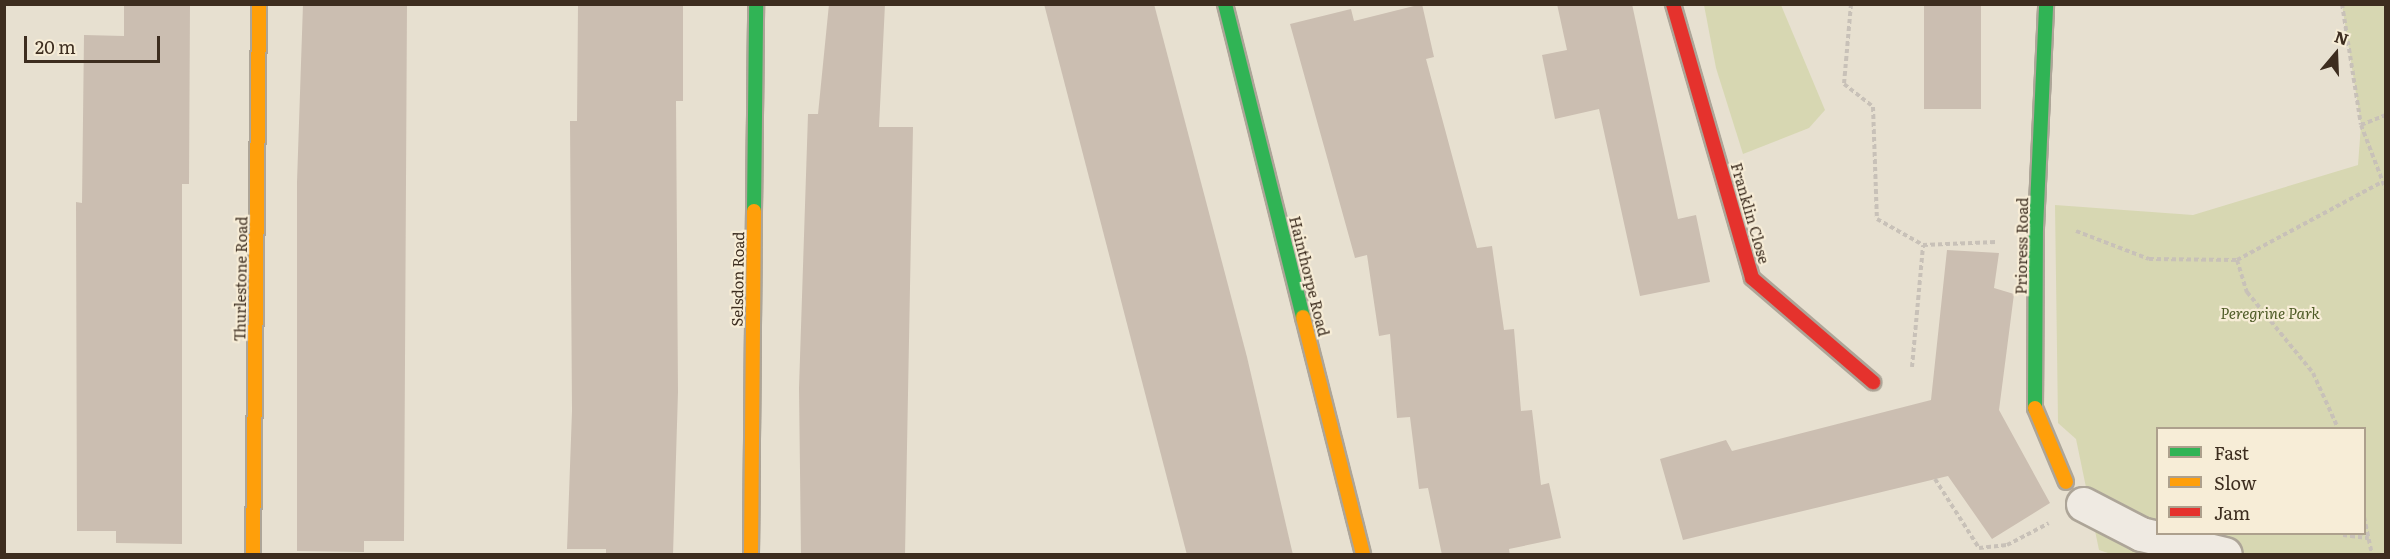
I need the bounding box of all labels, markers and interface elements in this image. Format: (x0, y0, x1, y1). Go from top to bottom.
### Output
text: N (2332, 23, 2352, 51)
scale bar (27, 24, 164, 62)
north arrow (2306, 24, 2366, 84)
text: 20 m (35, 33, 76, 60)
street label: Franklin Close (1728, 160, 1774, 266)
street label: Prioress Road (2011, 197, 2031, 295)
street label: Hainthorpe Road (1286, 214, 1334, 338)
street label: Thurlestone Road (230, 216, 250, 342)
street label: Selsdon Road (727, 231, 747, 327)
park label: Peregrine Park (2220, 304, 2320, 322)
legend (2156, 427, 2366, 535)
text: Fast (2214, 439, 2249, 466)
text: Slow (2214, 469, 2256, 496)
text: Jam (2214, 499, 2250, 526)

